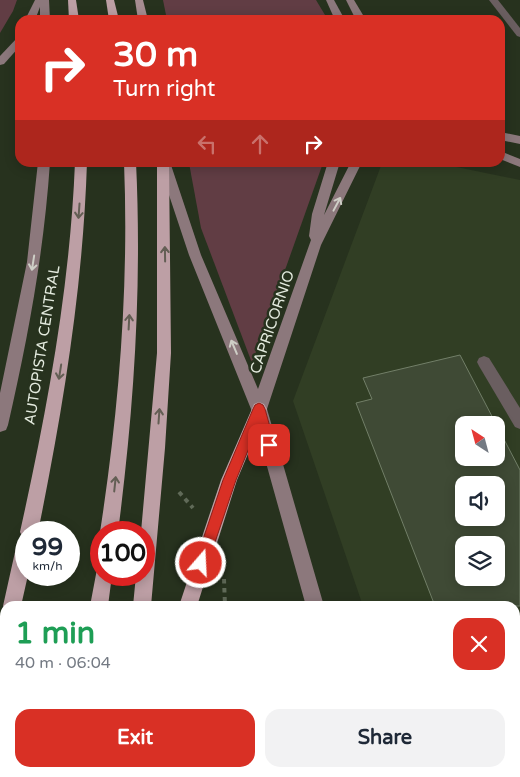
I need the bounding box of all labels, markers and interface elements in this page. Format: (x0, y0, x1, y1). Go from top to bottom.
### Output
text: 30 m (113, 34, 198, 76)
icon: right (30, 35, 95, 100)
text: Turn right (113, 76, 215, 102)
icon: left (193, 130, 221, 158)
icon: ahead (246, 130, 274, 158)
icon: right (299, 130, 327, 158)
one-way arrow (332, 198, 342, 212)
one-way arrow (75, 203, 84, 219)
one-way arrow (160, 246, 170, 262)
one-way arrow (27, 255, 37, 271)
street label: AUTOPISTA CENTRAL (20, 264, 64, 426)
street label: CAPRICORNIO (246, 268, 298, 376)
one-way arrow (125, 315, 134, 331)
one-way arrow (228, 340, 237, 355)
one-way arrow (55, 364, 65, 380)
one-way arrow (155, 409, 164, 425)
north arrow (455, 416, 505, 466)
map controls (455, 416, 505, 586)
pin (248, 424, 290, 466)
icon: arrive (255, 431, 283, 459)
one-way arrow (110, 476, 120, 492)
button: sound (455, 476, 505, 526)
speed limit sign: 100 (90, 521, 155, 586)
text: 99 (32, 532, 63, 562)
position arrow (174, 536, 226, 588)
button: layers (455, 536, 505, 586)
text: km/h (32, 559, 63, 573)
text: 1 min (15, 615, 95, 652)
button: close (453, 618, 505, 670)
text: 40 m · 06:04 (15, 653, 111, 673)
button: Exit (15, 709, 255, 767)
button: Share (265, 709, 505, 767)

